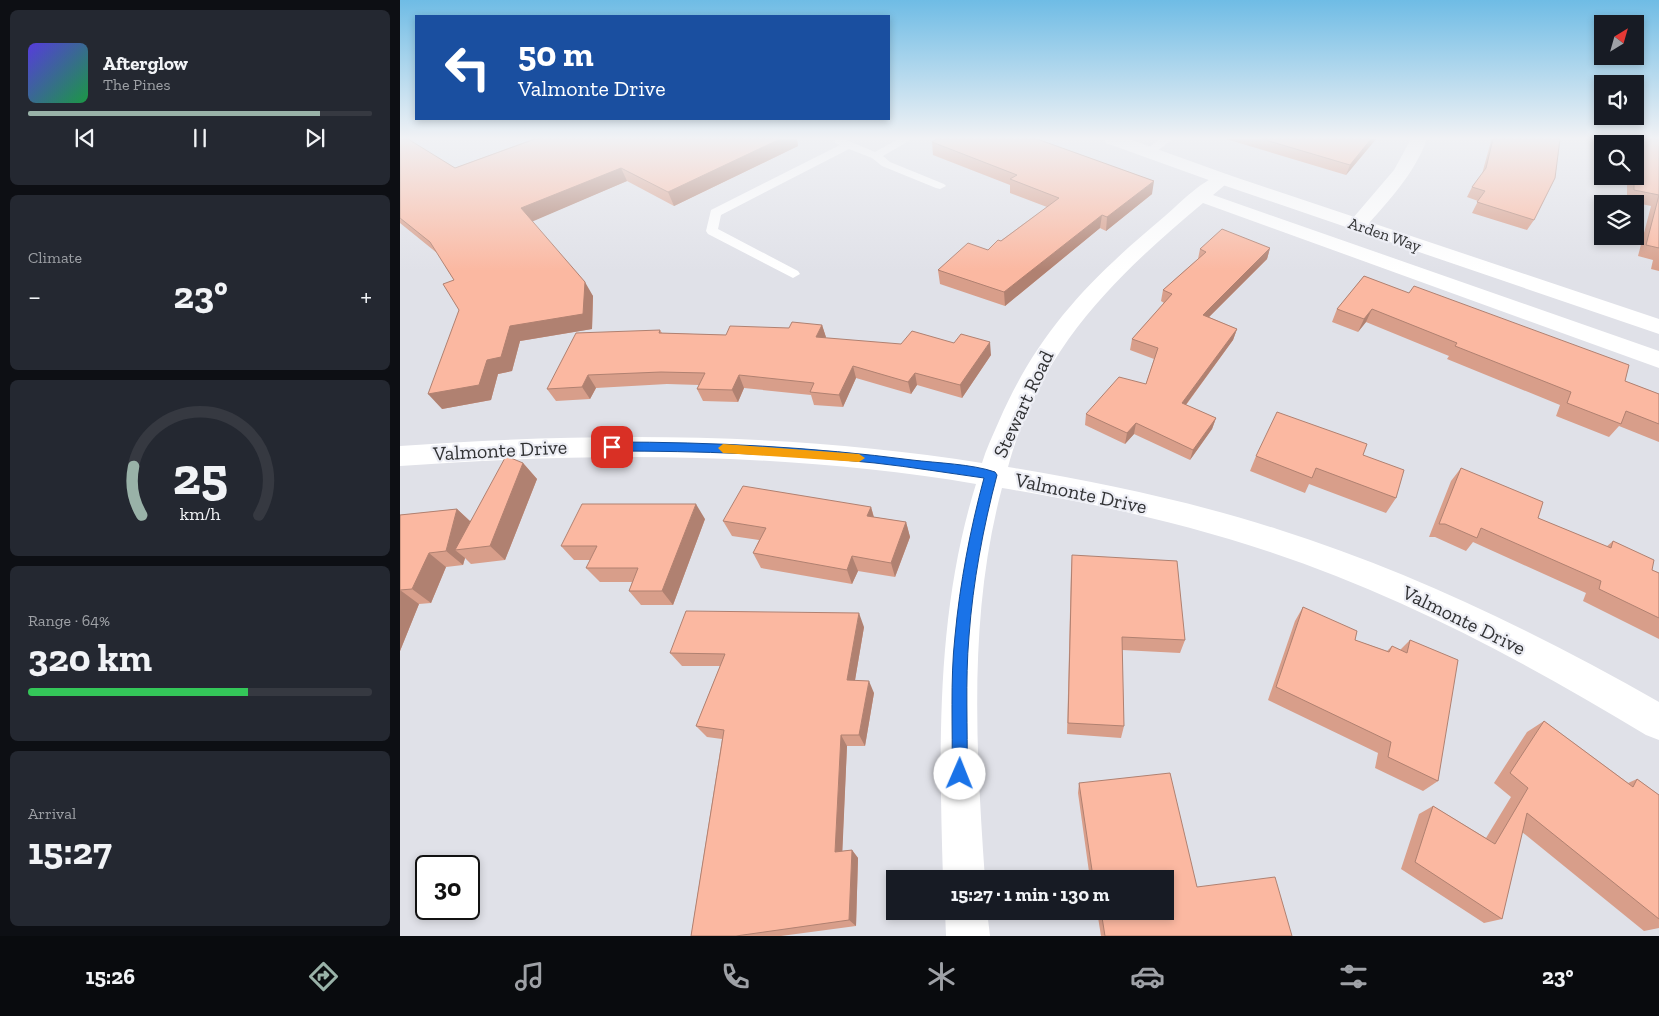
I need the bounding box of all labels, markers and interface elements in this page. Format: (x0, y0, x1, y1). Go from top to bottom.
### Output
north arrow (1594, 15, 1644, 65)
map controls (1594, 15, 1644, 245)
text: 50 m (518, 33, 594, 75)
icon: left (435, 35, 500, 100)
text: Afterglow (103, 52, 188, 75)
text: The Pines (103, 75, 170, 94)
text: Valmonte Drive (518, 75, 666, 102)
button: sound (1594, 75, 1644, 125)
icon: previous (71, 124, 99, 152)
icon: pause (186, 124, 214, 152)
icon: next (301, 124, 329, 152)
button: search (1594, 135, 1644, 185)
button: layers (1594, 195, 1644, 245)
street label: Arden Way (1346, 213, 1424, 256)
text: Climate (28, 248, 82, 267)
text: 23° (173, 272, 228, 318)
text: − (28, 280, 41, 313)
text: + (360, 280, 372, 313)
street label: Stewart Road (988, 347, 1058, 461)
pin (591, 426, 633, 468)
icon: arrive (598, 433, 626, 461)
street label: Valmonte Drive (431, 435, 568, 466)
text: 25 (172, 445, 228, 507)
street label: Valmonte Drive (1012, 467, 1149, 519)
text: km/h (180, 503, 220, 525)
street label: Valmonte Drive (1398, 579, 1530, 660)
text: Range · 64% (28, 611, 110, 630)
text: 320 km (28, 635, 152, 681)
position arrow (933, 747, 985, 799)
text: Arrival (28, 804, 76, 823)
text: 15:27 (28, 828, 112, 874)
speed limit sign: 30 (415, 855, 480, 920)
text: 15:27 · 1 min · 130 m (951, 883, 1109, 906)
icon: directions (306, 959, 341, 994)
icon: music (512, 959, 547, 994)
icon: phone (718, 959, 753, 994)
icon: climate (924, 959, 959, 994)
icon: car (1130, 959, 1165, 994)
icon: filters (1336, 959, 1371, 994)
text: 15:26 (86, 963, 135, 990)
text: 23° (1542, 963, 1573, 990)

